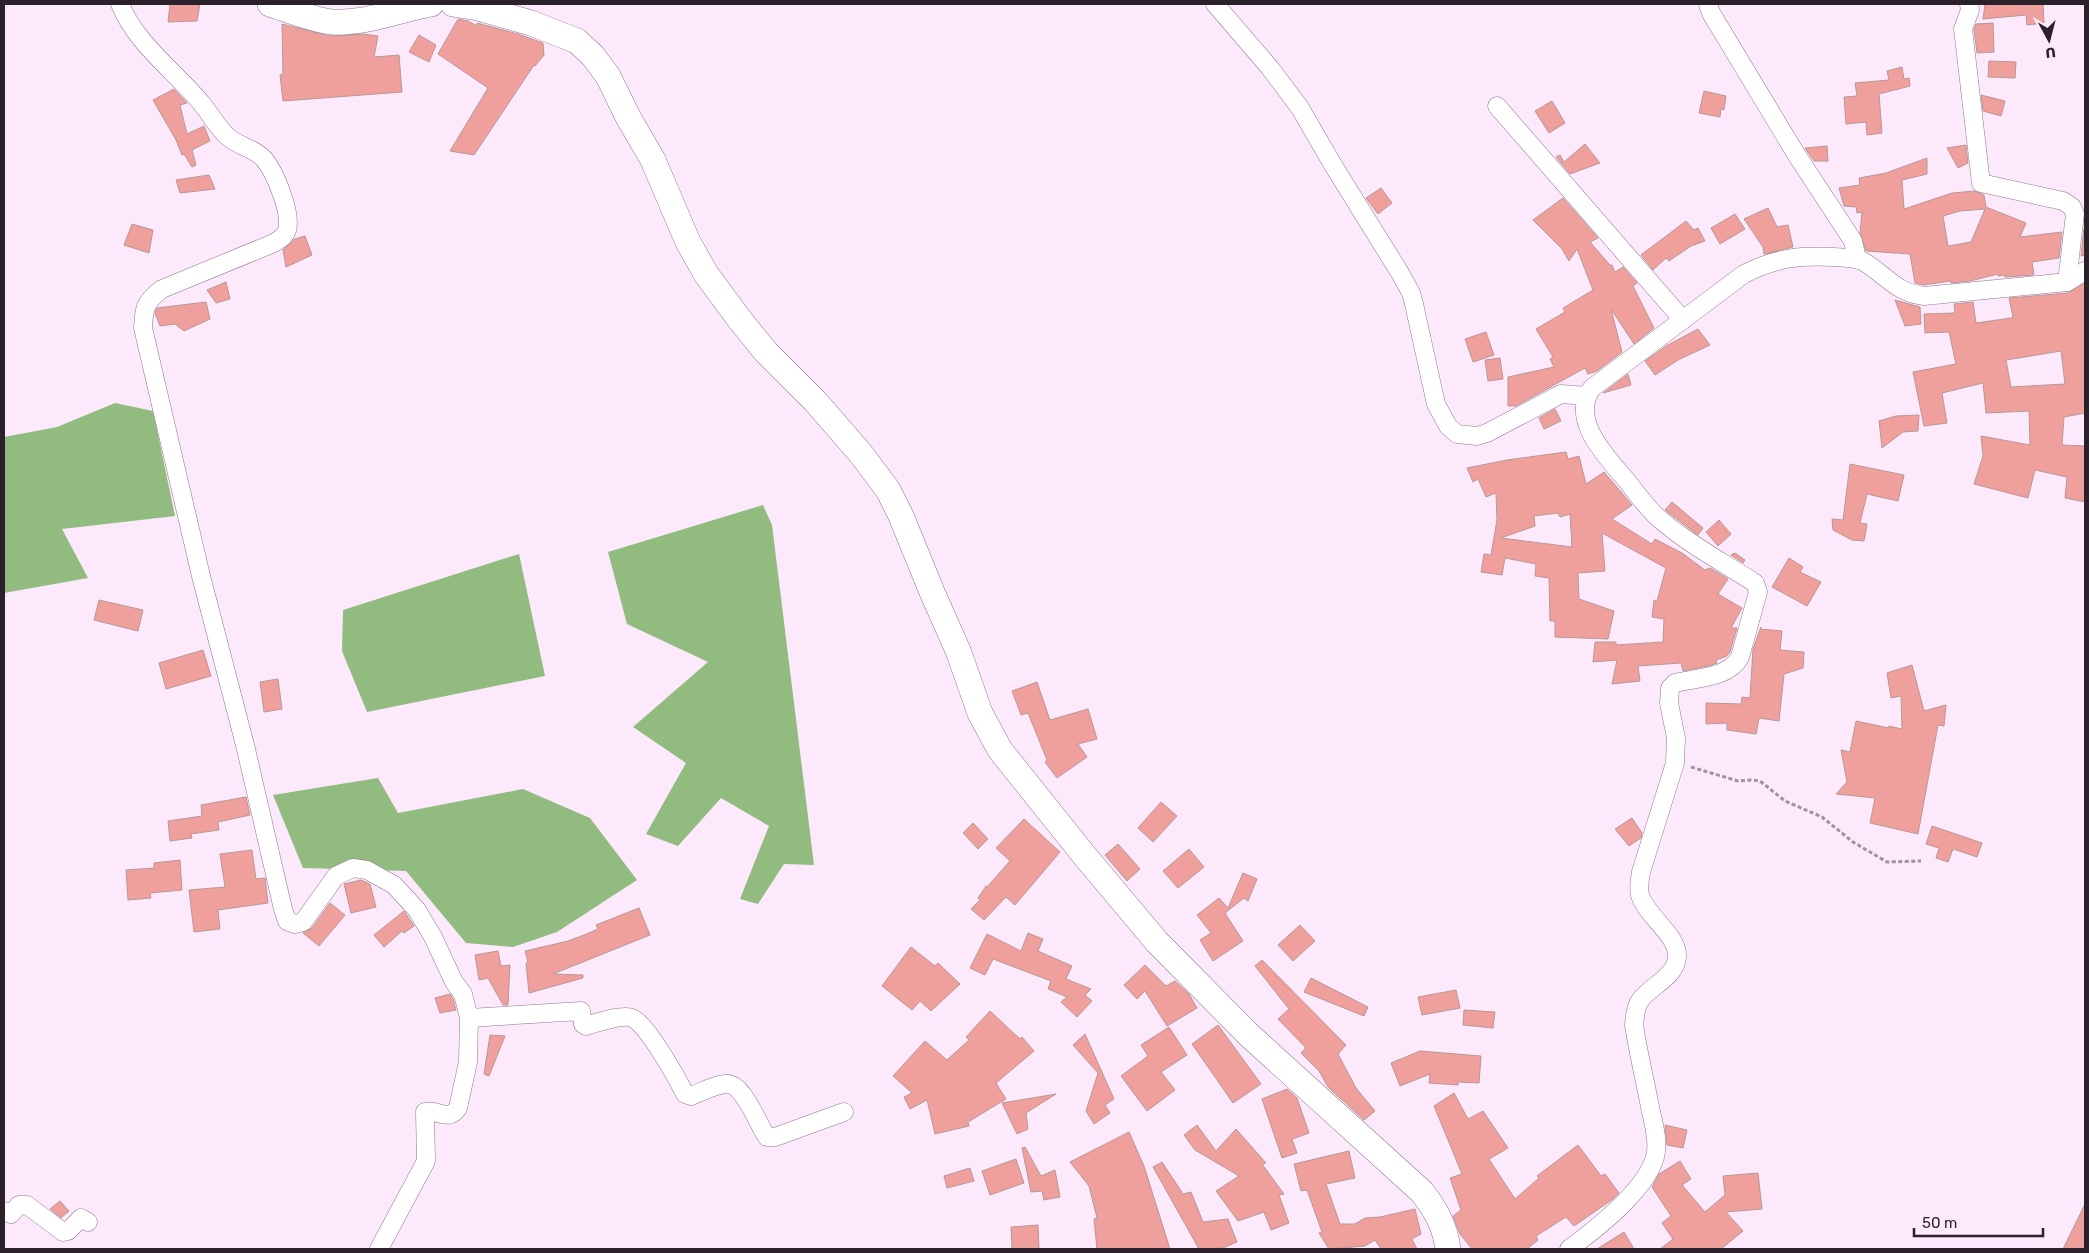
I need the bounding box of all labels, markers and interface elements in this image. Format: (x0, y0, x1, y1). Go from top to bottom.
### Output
north arrow (2024, 15, 2074, 65)
text: U (2044, 43, 2057, 61)
scale bar (1914, 1206, 2043, 1238)
text: 50 m (1922, 1214, 1957, 1232)

